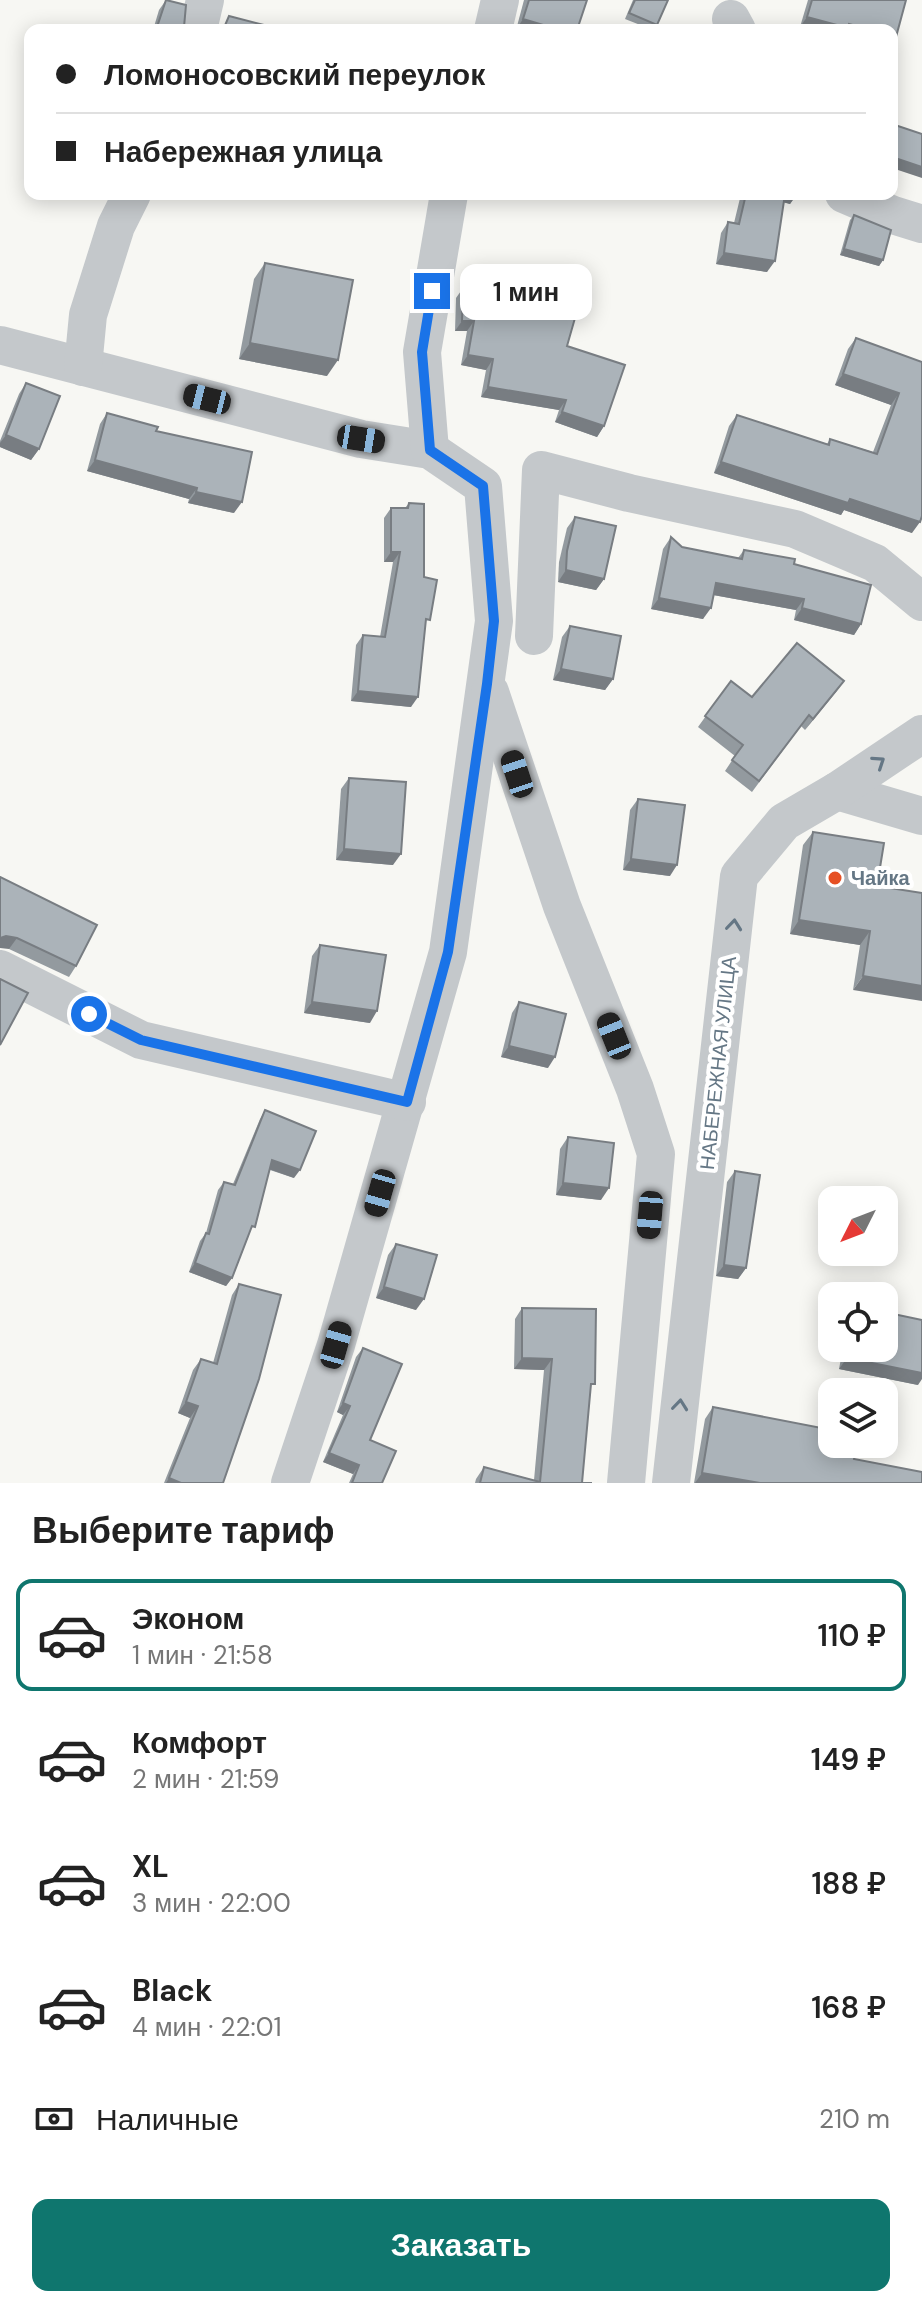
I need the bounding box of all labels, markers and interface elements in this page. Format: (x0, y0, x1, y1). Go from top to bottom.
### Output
text: Ломоносовский переулок (104, 55, 485, 94)
text: Набережная улица (104, 132, 382, 171)
callout: 1 мин (460, 263, 592, 319)
route end (414, 273, 450, 309)
text: 1 мин (493, 275, 559, 309)
car (181, 382, 233, 416)
car (335, 423, 387, 455)
car (498, 747, 536, 801)
one-way arrow (871, 757, 885, 772)
place label: Чайка (851, 865, 910, 891)
marker: Чайка (826, 869, 844, 887)
one-way arrow (725, 918, 742, 931)
street label: НАБЕРЕЖНАЯ УЛИЦА (694, 954, 742, 1171)
route start (71, 996, 107, 1032)
car (594, 1009, 634, 1063)
car (362, 1167, 398, 1219)
north arrow (818, 1186, 898, 1266)
map controls (818, 1186, 898, 1458)
car (636, 1190, 664, 1240)
button: locate (818, 1282, 898, 1362)
car (318, 1319, 354, 1371)
button: layers (818, 1378, 898, 1458)
one-way arrow (671, 1399, 688, 1412)
text: Выберите тариф (32, 1507, 335, 1554)
icon: car (36, 1599, 108, 1671)
text: Эконом (132, 1599, 245, 1638)
text: 110 ₽ (818, 1616, 886, 1655)
text: 1 мин · 21:58 (132, 1638, 273, 1672)
icon: car (36, 1723, 108, 1795)
text: Комфорт (132, 1723, 267, 1762)
text: 149 ₽ (811, 1740, 886, 1779)
text: 2 мин · 21:59 (132, 1762, 279, 1796)
icon: car (36, 1847, 108, 1919)
text: XL (132, 1847, 169, 1886)
text: 188 ₽ (811, 1864, 886, 1903)
text: 3 мин · 22:00 (132, 1886, 291, 1920)
icon: car (36, 1971, 108, 2043)
text: Black (132, 1971, 212, 2010)
text: 168 ₽ (811, 1988, 886, 2027)
text: 4 мин · 22:01 (132, 2010, 282, 2044)
icon: cash (32, 2097, 76, 2141)
text: Наличные (96, 2100, 239, 2139)
text: 210 m (819, 2102, 890, 2136)
button: Заказать (32, 2199, 890, 2291)

